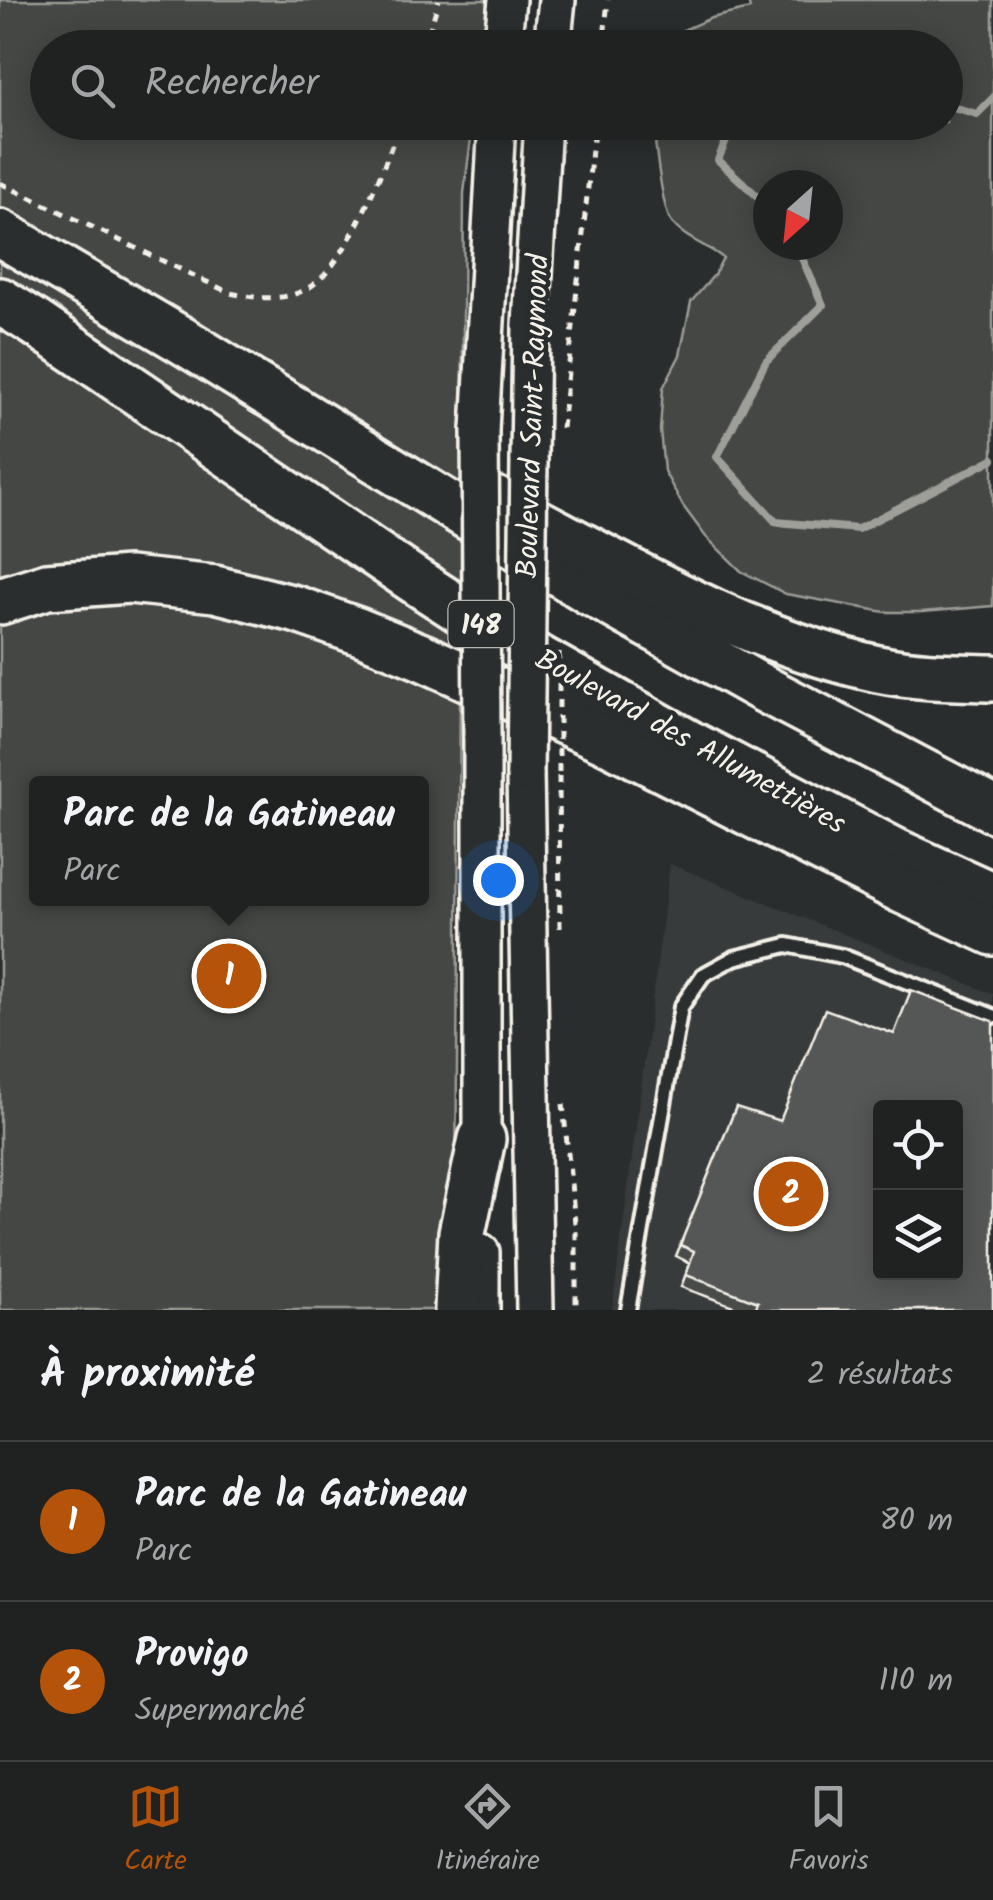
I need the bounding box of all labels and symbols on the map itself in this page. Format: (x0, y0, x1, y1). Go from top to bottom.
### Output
north arrow (753, 170, 843, 260)
street label: Boulevard Saint-Raymond (504, 252, 564, 579)
road number: 148 (448, 601, 514, 647)
street label: Boulevard des Allumettières (526, 637, 855, 849)
your location (473, 855, 524, 906)
pin: 1 (196, 938, 262, 1014)
pin: 2 (758, 1156, 824, 1232)

